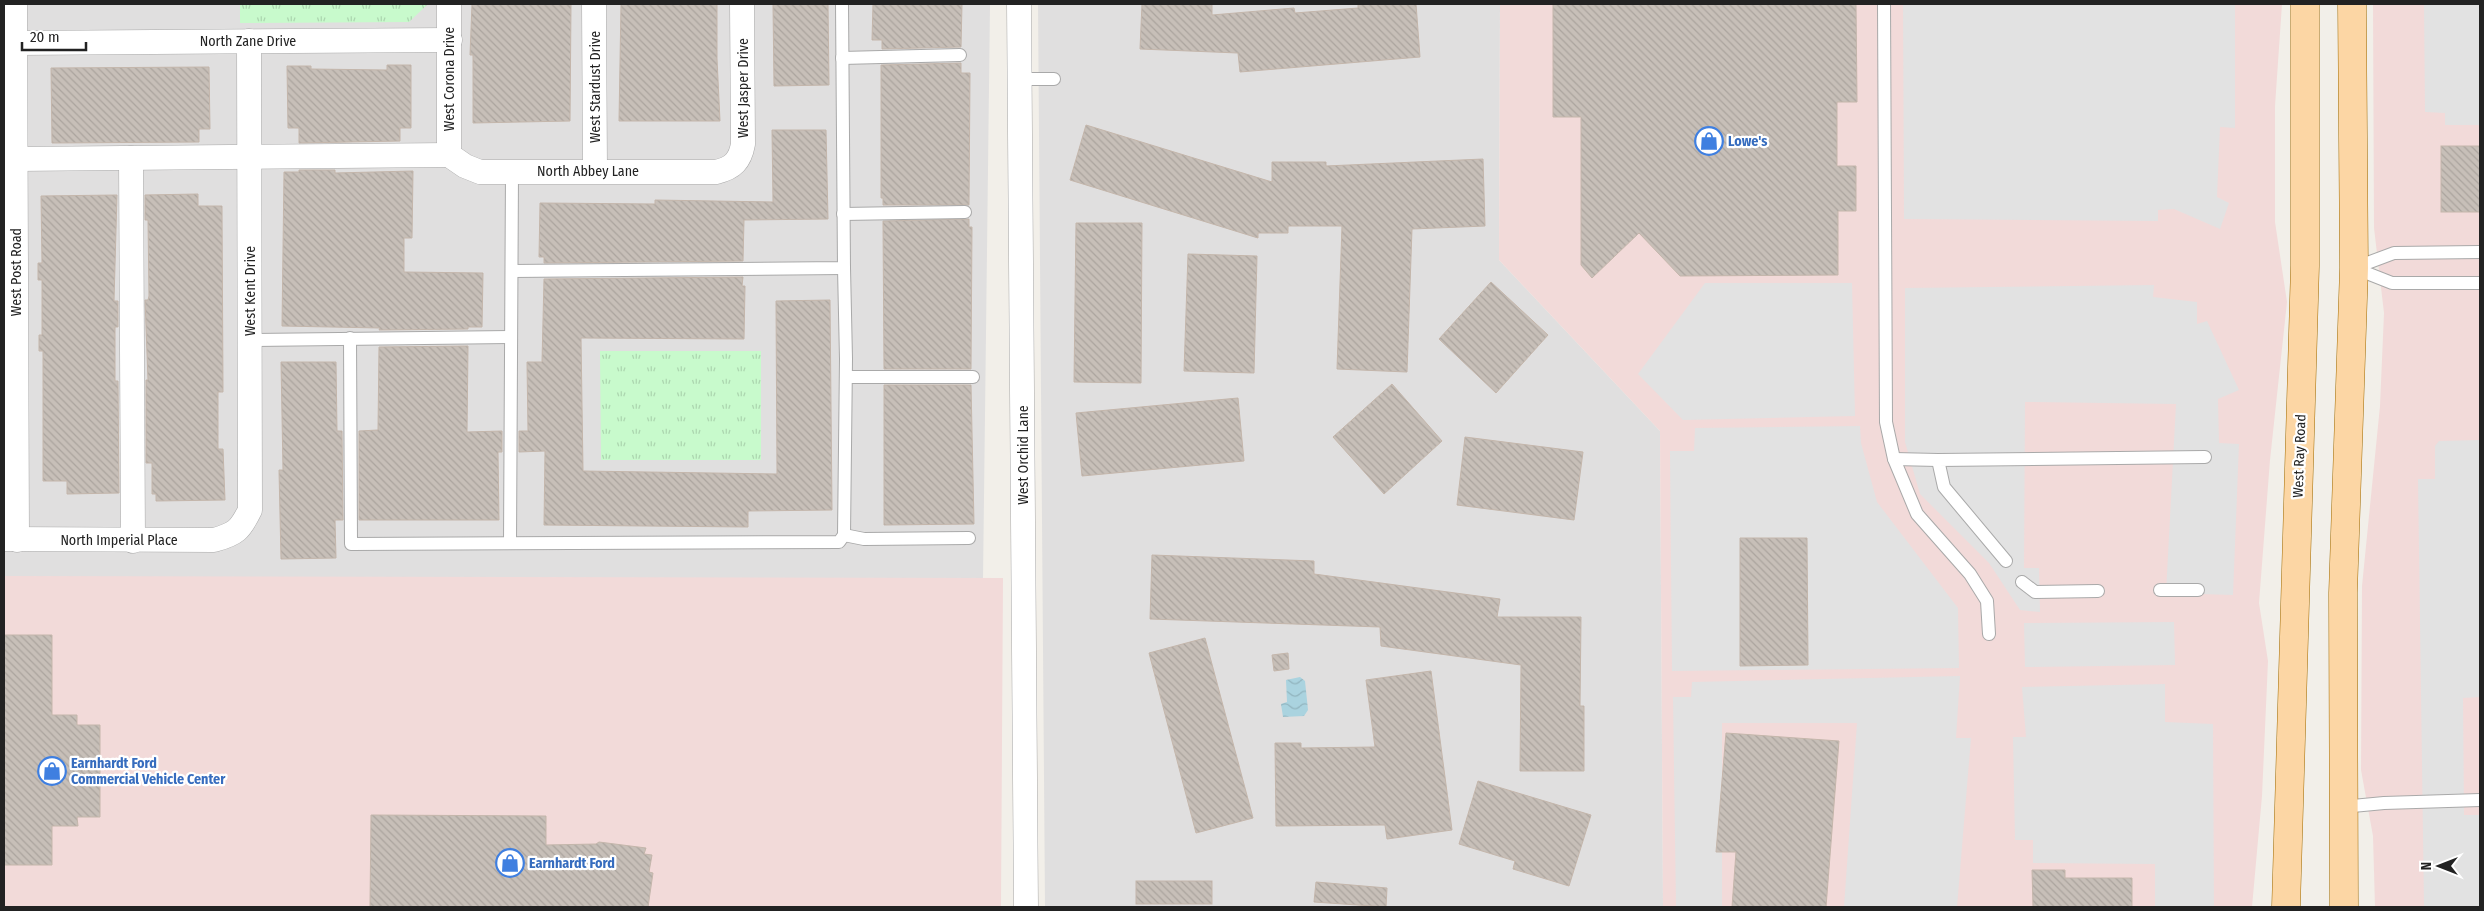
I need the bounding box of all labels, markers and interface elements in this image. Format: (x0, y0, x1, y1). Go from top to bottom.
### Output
scale bar (22, 20, 86, 52)
street label: West Corona Drive (441, 27, 458, 131)
text: 20 m (30, 28, 60, 46)
street label: West Stardust Drive (587, 31, 604, 143)
street label: North Zane Drive (200, 33, 296, 50)
street label: West Jasper Drive (735, 38, 752, 138)
shop icon: Lowe's (1694, 126, 1724, 156)
place label: Lowe's (1728, 133, 1767, 150)
street label: North Abbey Lane (537, 163, 639, 180)
street label: West Post Road (8, 228, 25, 316)
street label: West Kent Drive (242, 246, 259, 336)
street label: West Orchid Lane (1015, 405, 1032, 505)
street label: West Ray Road (2290, 414, 2309, 498)
street label: North Imperial Place (60, 532, 178, 549)
place label: Earnhardt Ford Commercial Vehicle Center (71, 755, 226, 788)
shop icon: Earnhardt Ford Commercial Vehicle Center (37, 756, 67, 786)
north arrow (2414, 841, 2464, 891)
shop icon: Earnhardt Ford (495, 848, 525, 878)
place label: Earnhardt Ford (529, 855, 615, 872)
text: N (2418, 862, 2435, 870)

